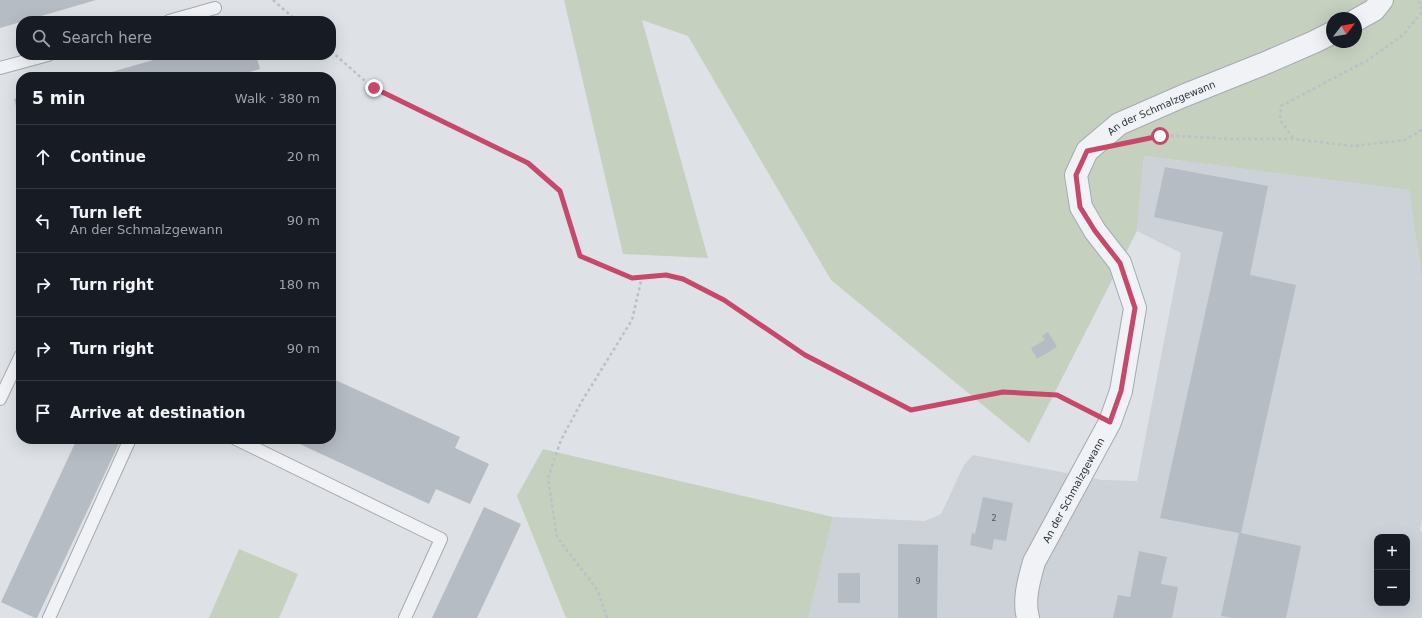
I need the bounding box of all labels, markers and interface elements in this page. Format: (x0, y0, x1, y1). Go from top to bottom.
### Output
north arrow (1326, 12, 1362, 48)
search box (16, 16, 336, 60)
icon: search (30, 27, 52, 49)
text: Search here (62, 29, 152, 47)
street label: An der Schmalzgewann (1105, 78, 1217, 137)
route end (365, 79, 383, 97)
text: 5 min (32, 88, 85, 108)
text: Walk · 380 m (235, 91, 320, 106)
route start (1151, 127, 1169, 145)
icon: ahead (32, 146, 54, 168)
text: Continue (70, 148, 146, 166)
text: 20 m (287, 149, 320, 164)
text: Turn left (70, 204, 142, 222)
icon: left (32, 210, 54, 232)
text: 90 m (287, 213, 320, 228)
text: An der Schmalzgewann (70, 222, 223, 237)
icon: right (32, 274, 54, 296)
text: Turn right (70, 276, 154, 294)
text: 180 m (278, 277, 320, 292)
icon: right (32, 338, 54, 360)
text: Turn right (70, 340, 154, 358)
text: 90 m (287, 341, 320, 356)
icon: arrive (32, 402, 54, 424)
text: Arrive at destination (70, 404, 245, 422)
street label: An der Schmalzgewann (1040, 436, 1106, 544)
house number: 2 (991, 514, 997, 523)
map controls (1374, 534, 1410, 606)
button: + (1374, 534, 1410, 570)
button: − (1374, 570, 1410, 606)
house number: 9 (915, 577, 921, 586)

